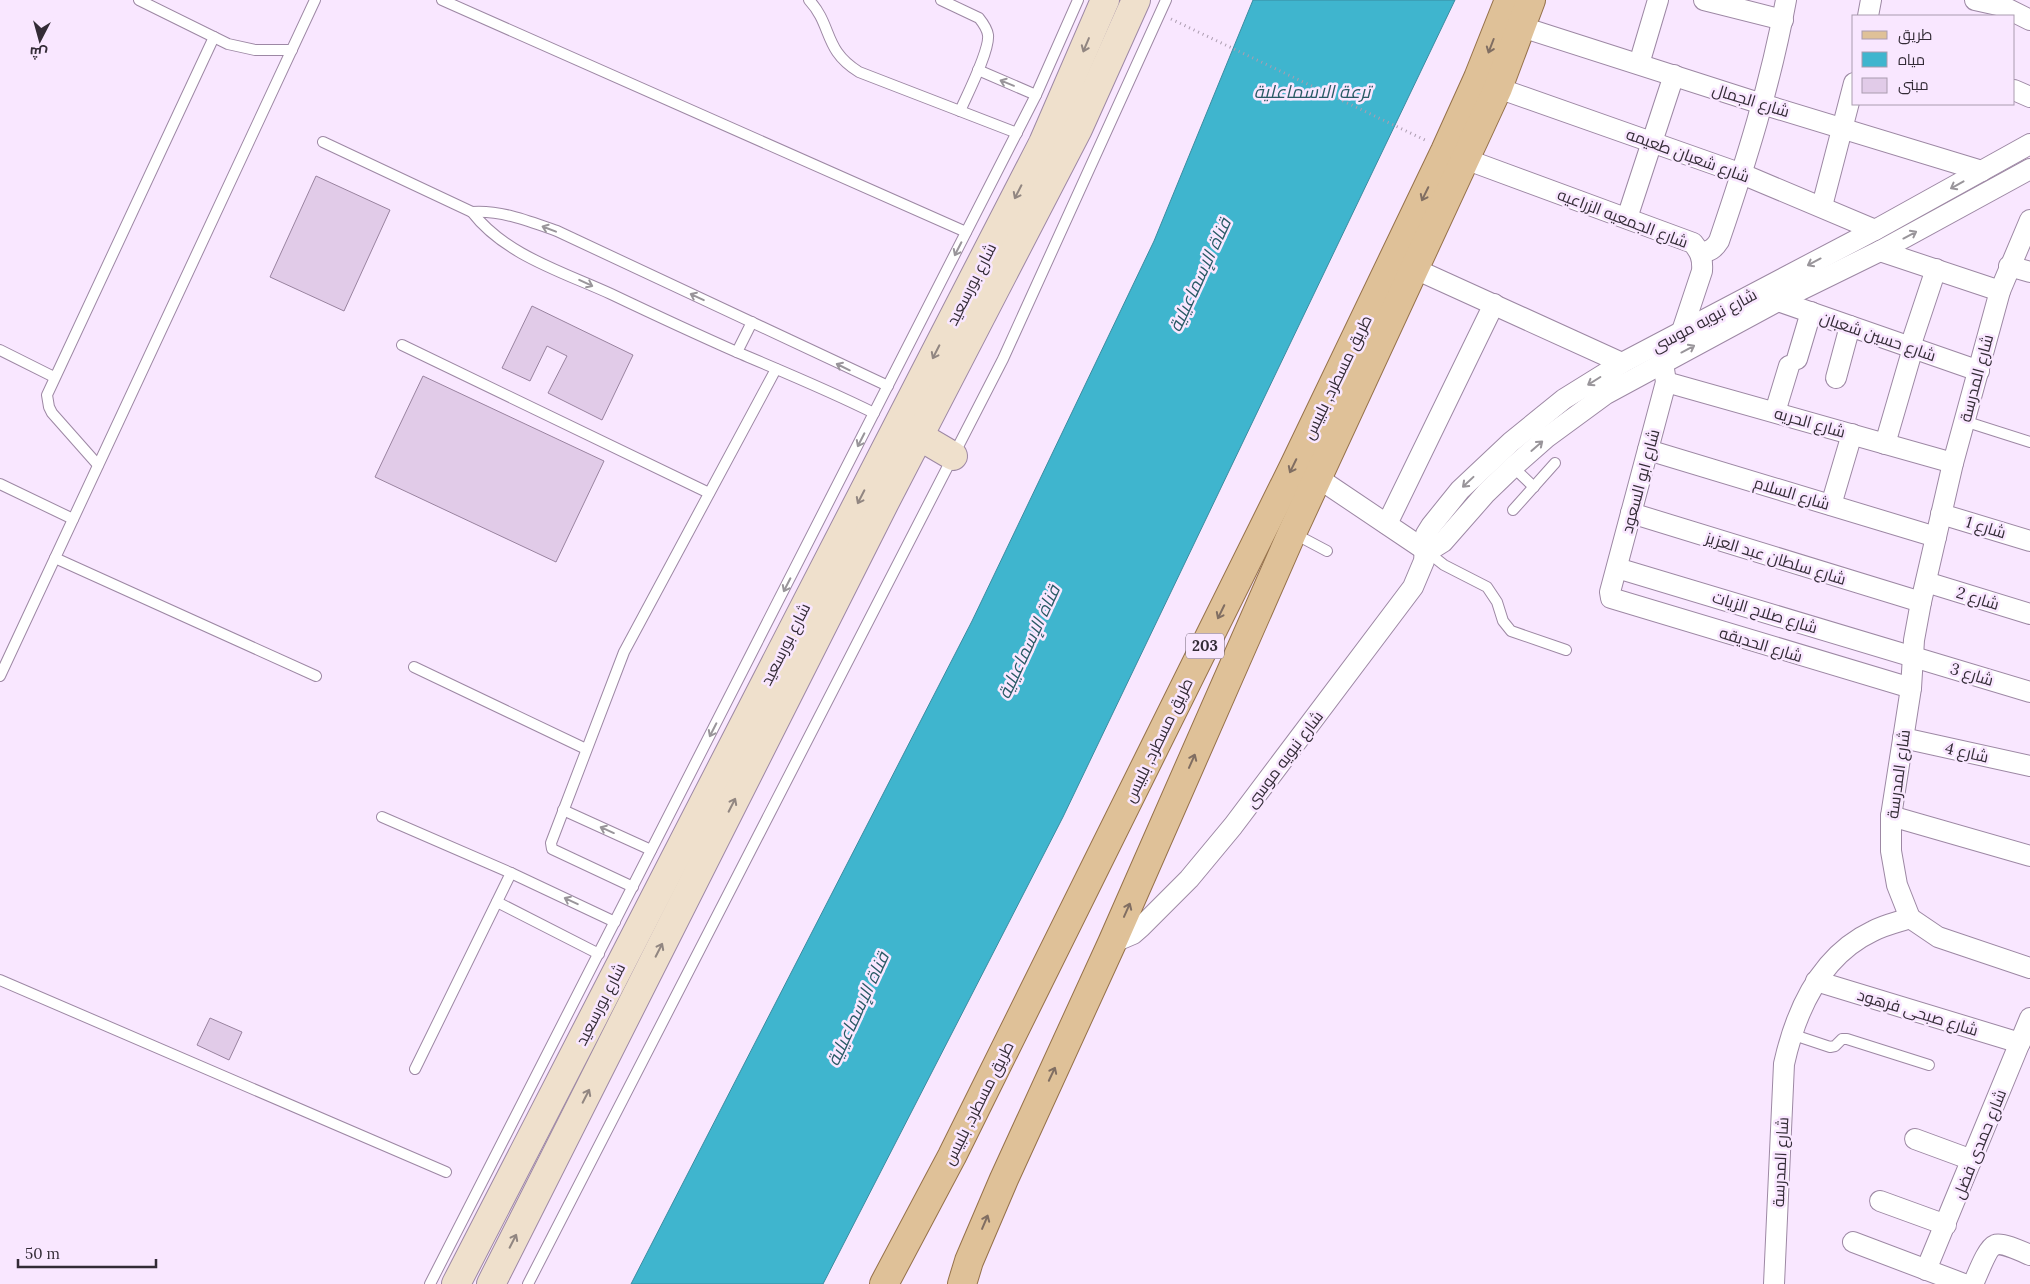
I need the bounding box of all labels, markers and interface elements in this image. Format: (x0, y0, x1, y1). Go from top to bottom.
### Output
north arrow (15, 15, 65, 65)
legend (1852, 15, 2015, 105)
text: طريق (1898, 25, 1932, 45)
one-way arrow (1081, 37, 1091, 52)
one-way arrow (1486, 38, 1495, 53)
text: ش (29, 43, 49, 63)
text: مياه (1898, 50, 1925, 69)
text: مبنى (1898, 75, 1929, 95)
one-way arrow (1000, 77, 1015, 87)
street label: شارع الجمال (1709, 79, 1792, 123)
water label: ترعة الاسماعلية (1254, 80, 1374, 103)
street label: شارع شعبان طعيمه (1623, 123, 1752, 188)
one-way arrow (1950, 180, 1964, 190)
street label: شارع الجمعيه الزراعيه (1554, 184, 1691, 254)
one-way arrow (1013, 185, 1023, 200)
one-way arrow (1419, 186, 1429, 201)
water label: قناة الإسماعيلية (1163, 213, 1236, 335)
one-way arrow (542, 224, 557, 233)
one-way arrow (1902, 229, 1916, 239)
street label: شارع بورسعيد (942, 240, 1002, 329)
one-way arrow (953, 241, 963, 256)
one-way arrow (1807, 258, 1822, 267)
one-way arrow (578, 278, 593, 288)
street label: شارع نبويه موسى (1648, 284, 1761, 358)
one-way arrow (690, 292, 705, 301)
street label: شارع حسين شعبان (1817, 307, 1939, 367)
street label: طريق مسطرد, بلبيس (1298, 311, 1377, 443)
street label: شارع المدرسة (1955, 332, 1999, 425)
one-way arrow (1680, 344, 1695, 354)
one-way arrow (931, 345, 941, 360)
one-way arrow (836, 361, 851, 371)
one-way arrow (1587, 375, 1601, 386)
street label: شارع الحريه (1772, 402, 1848, 444)
street label: شارع ابو السعود (1617, 427, 1665, 536)
one-way arrow (856, 432, 865, 447)
one-way arrow (1530, 440, 1543, 452)
one-way arrow (1288, 458, 1298, 473)
street label: شارع السلام (1751, 472, 1832, 516)
one-way arrow (1461, 476, 1474, 488)
one-way arrow (856, 489, 865, 504)
street label: شارع 1 (1963, 511, 2009, 544)
street label: شارع سلطان عبد العزيز (1702, 527, 1849, 591)
one-way arrow (782, 577, 791, 592)
water label: قناة الإسماعيلية (992, 580, 1065, 702)
street label: شارع 2 (1954, 582, 2002, 616)
street label: شارع صلاح الزيات (1709, 587, 1820, 639)
street label: شارع بورسعيد (756, 600, 816, 689)
one-way arrow (1216, 604, 1225, 619)
street label: شارع الحديقه (1716, 622, 1805, 668)
road number: 203 (1186, 634, 1224, 658)
street label: شارع 3 (1947, 658, 1996, 692)
street label: طريق مسطرد, بلبيس (1119, 674, 1198, 806)
street label: شارع نبويه موسى (1241, 706, 1329, 813)
one-way arrow (708, 722, 717, 737)
street label: شارع المدرسة (1882, 728, 1916, 820)
street label: شارع 4 (1943, 737, 1991, 769)
one-way arrow (1187, 754, 1197, 769)
one-way arrow (728, 798, 737, 813)
one-way arrow (600, 825, 615, 835)
one-way arrow (564, 896, 579, 905)
one-way arrow (1122, 903, 1132, 918)
one-way arrow (654, 943, 664, 958)
water label: قناة الإسماعيلية (821, 947, 894, 1069)
street label: شارع بورسعيد (571, 960, 631, 1049)
street label: شارع صبحى فرهود (1855, 984, 1981, 1042)
street label: طريق مسطرد, بلبيس (938, 1038, 1019, 1169)
one-way arrow (1048, 1067, 1057, 1082)
street label: شارع حمدى فضل (1948, 1086, 2012, 1203)
one-way arrow (581, 1088, 591, 1103)
street label: شارع المدرسة (1768, 1117, 1794, 1208)
one-way arrow (981, 1215, 991, 1230)
one-way arrow (509, 1234, 518, 1249)
scale bar (18, 1236, 155, 1268)
text: 50 m (25, 1244, 60, 1263)

